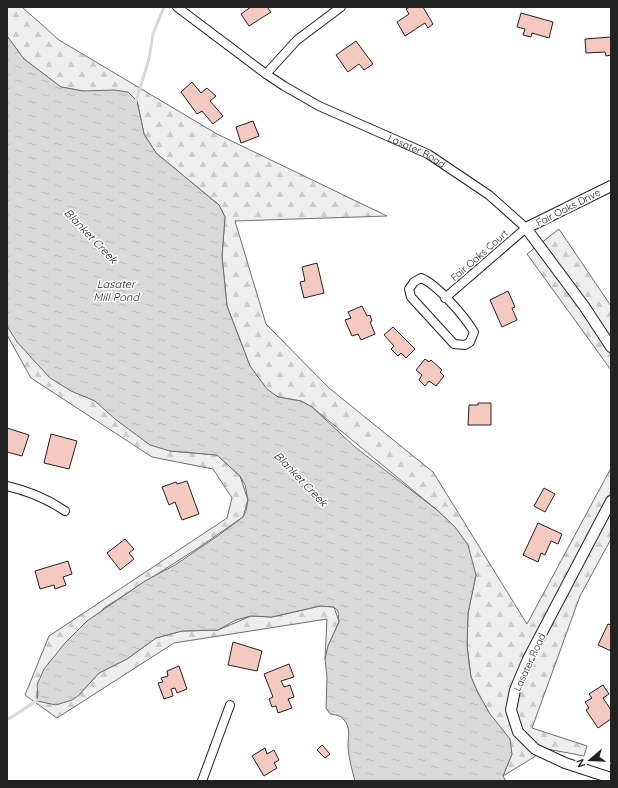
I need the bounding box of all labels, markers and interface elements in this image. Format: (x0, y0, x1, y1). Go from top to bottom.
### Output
street label: Lasater Road (386, 131, 448, 171)
street label: Fair Oaks Drive (534, 185, 603, 229)
water label: Blanket Creek (61, 206, 121, 267)
street label: Fair Oaks Court (448, 226, 511, 284)
water label: Lasater Mill Pond (93, 277, 140, 304)
water label: Blanket Creek (271, 449, 331, 510)
street label: Lasater Road (510, 631, 549, 693)
north arrow (570, 740, 610, 780)
text: N (573, 757, 588, 769)

